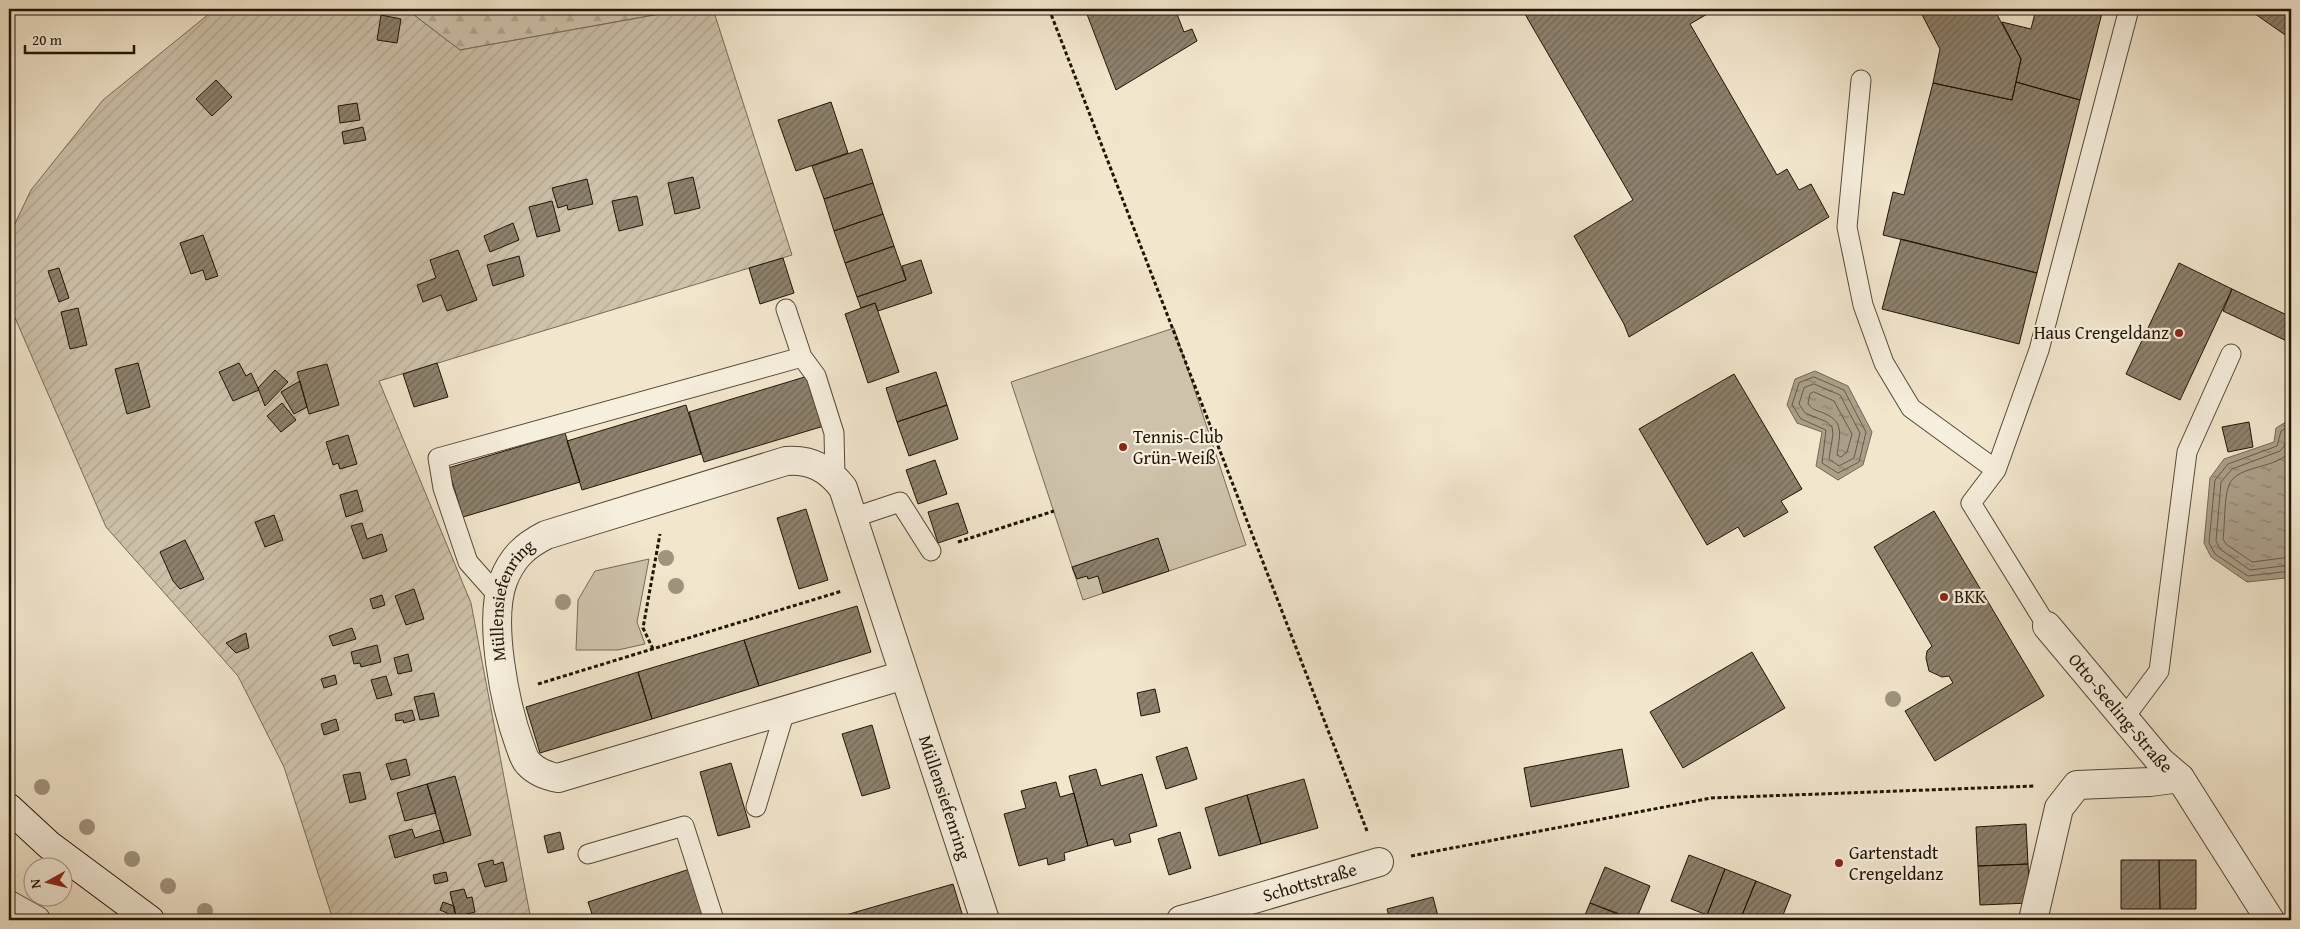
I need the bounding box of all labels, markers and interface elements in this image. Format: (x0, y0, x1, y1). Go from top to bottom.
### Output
scale bar (25, 22, 134, 54)
text: 20 m (32, 29, 63, 50)
place label: Haus Crengeldanz (2034, 319, 2169, 346)
marker: Haus Crengeldanz (2173, 327, 2185, 339)
place label: Tennis-Club Grün-Weiß (1133, 423, 1223, 471)
marker: Tennis-Club Grün-Weiß (1117, 441, 1129, 453)
street label: Müllensiefenring (483, 532, 540, 663)
place label: BKK (1954, 583, 1986, 610)
marker: BKK (1938, 591, 1950, 603)
street label: Otto-Seeling-Straße (2062, 647, 2179, 779)
street label: Müllensiefenring (912, 731, 978, 863)
place label: Gartenstadt Crengeldanz (1849, 839, 1943, 887)
street label: Schottstraße (1259, 855, 1360, 909)
north arrow (22, 856, 72, 906)
marker: Gartenstadt Crengeldanz (1833, 857, 1845, 869)
text: N (24, 877, 46, 890)

